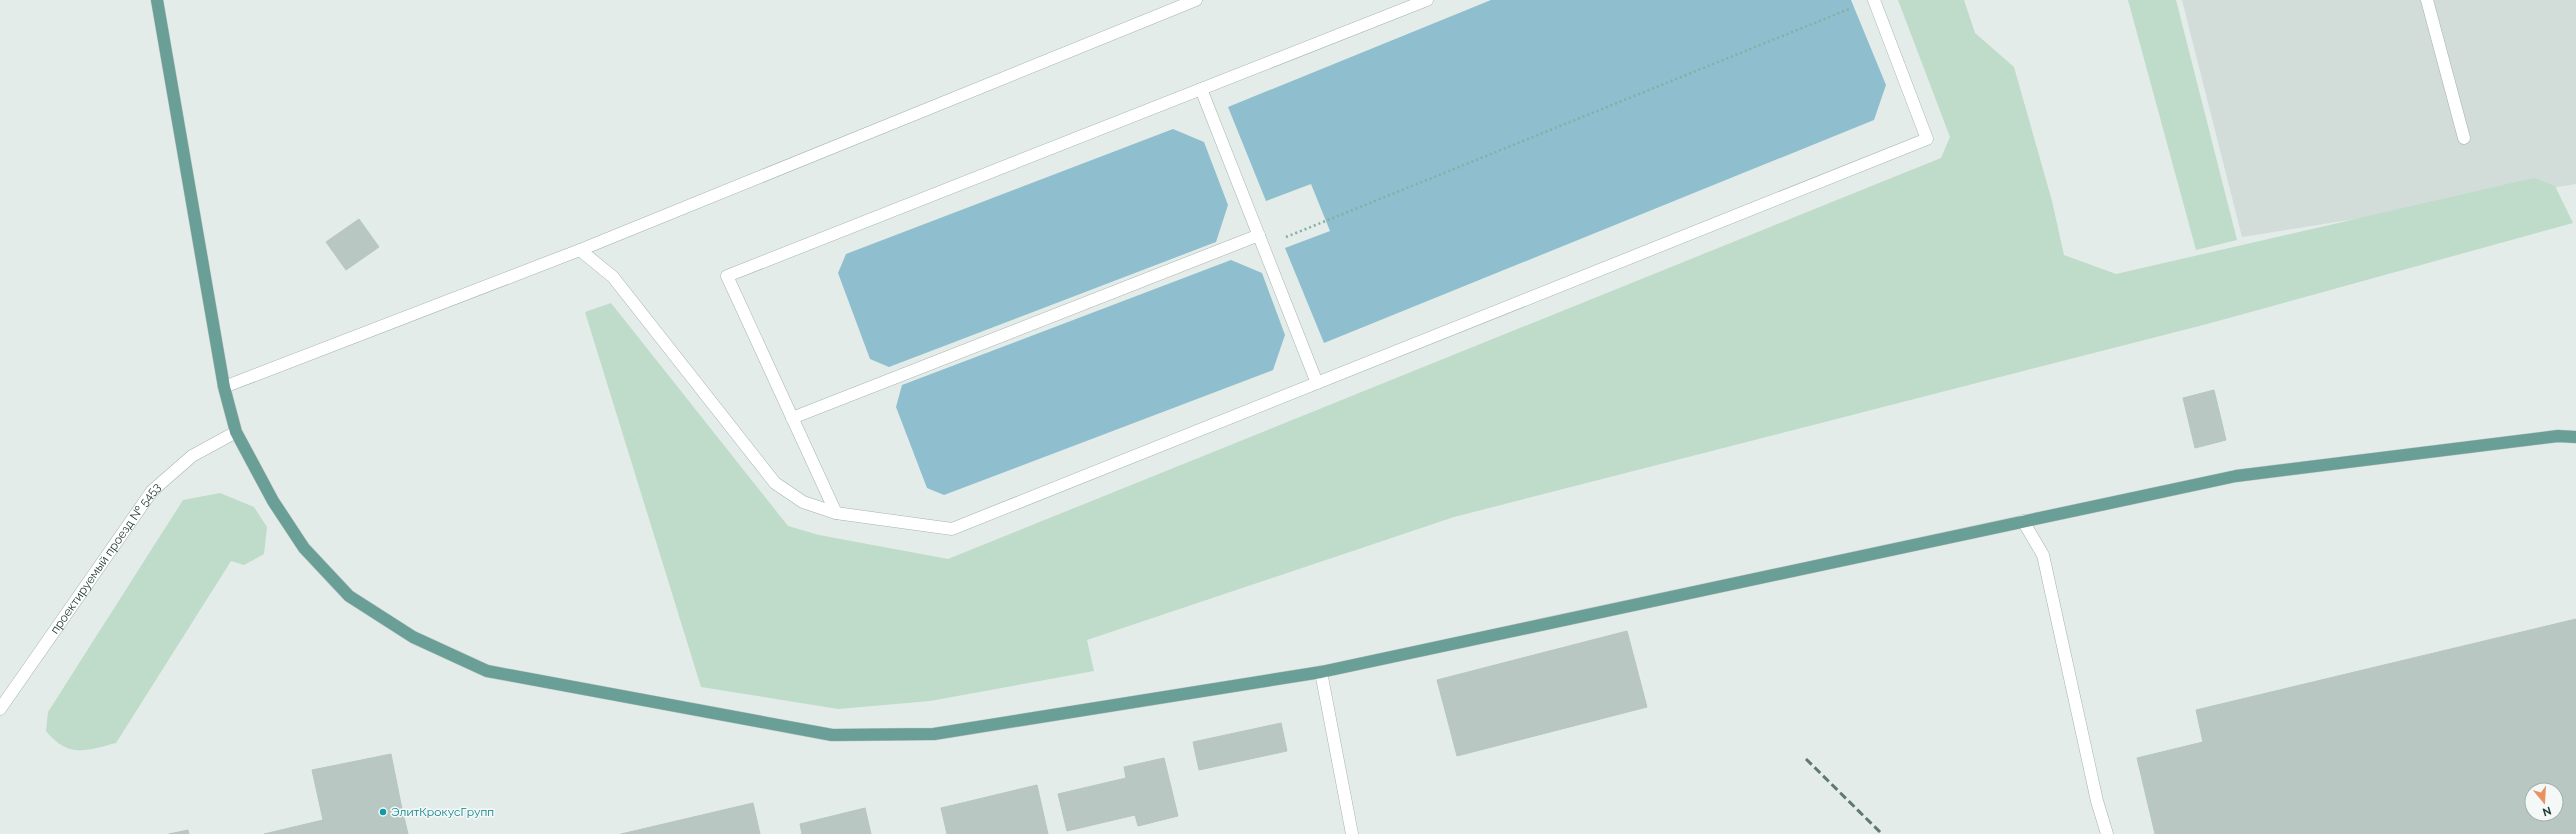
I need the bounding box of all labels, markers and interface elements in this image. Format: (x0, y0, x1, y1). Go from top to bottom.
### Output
street label: проектируемый проезд № 5453 (48, 480, 163, 637)
north arrow (2524, 782, 2564, 822)
text: N (2541, 804, 2553, 819)
place label: ЭлитКрокусГрупп (391, 805, 494, 819)
marker: ЭлитКрокусГрупп (378, 807, 388, 817)

